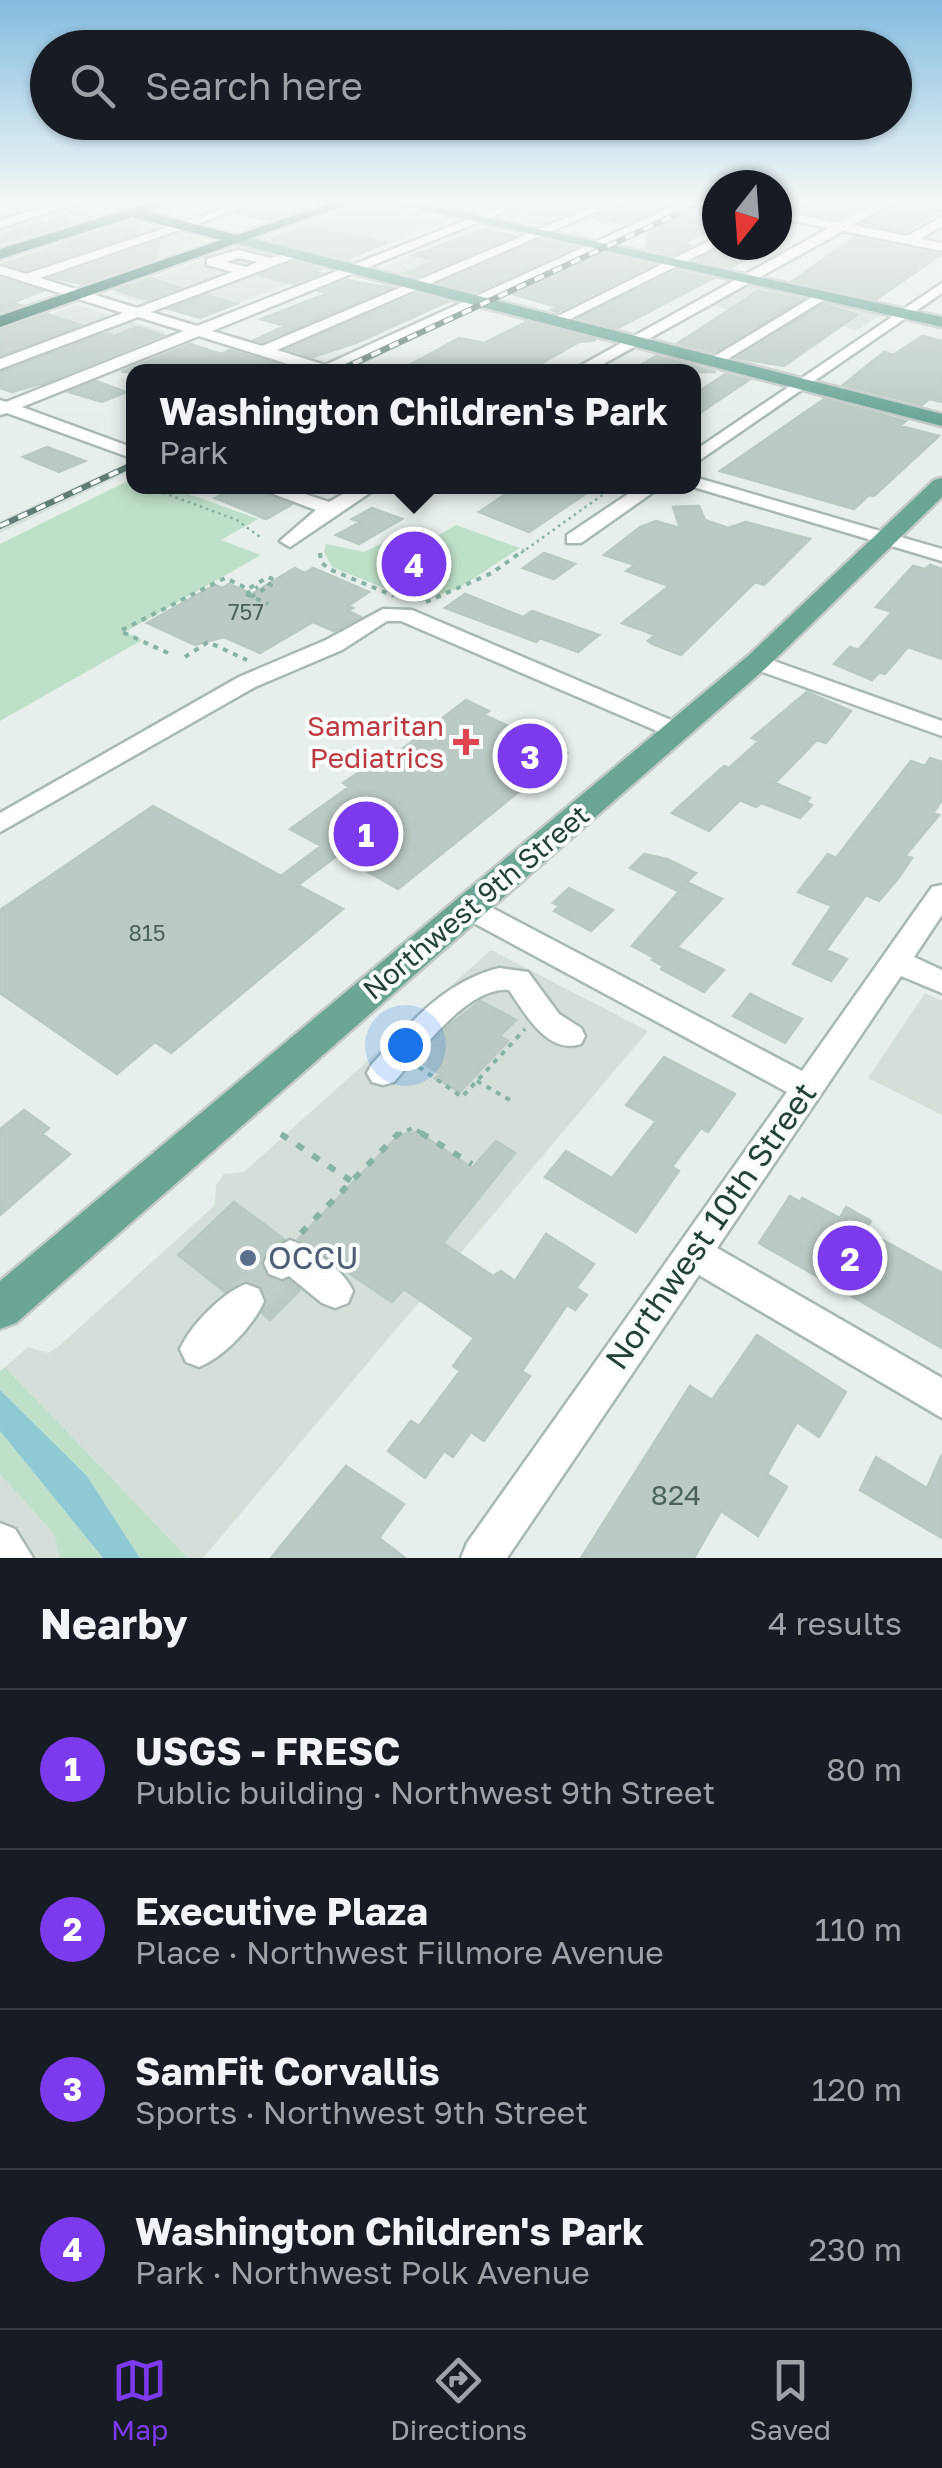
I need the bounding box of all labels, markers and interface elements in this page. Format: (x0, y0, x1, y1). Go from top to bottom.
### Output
search box (30, 30, 912, 140)
icon: search (65, 58, 120, 113)
text: Search here (145, 63, 363, 108)
north arrow (702, 170, 792, 260)
popup (126, 364, 701, 494)
text: Washington Children's Park (159, 388, 668, 433)
text: Park (159, 433, 228, 471)
pin: 4 (382, 526, 446, 602)
house number: 757 (228, 598, 264, 625)
place label: Samaritan Pediatrics (307, 709, 444, 774)
pin: 3 (498, 718, 562, 794)
marker: Samaritan Pediatrics (453, 729, 479, 755)
pin: 1 (334, 796, 398, 872)
street label: Northwest 9th Street (356, 798, 595, 1006)
house number: 815 (129, 919, 165, 946)
your location (380, 1020, 431, 1071)
street label: Northwest 10th Street (597, 1075, 824, 1376)
pin: 2 (818, 1220, 882, 1296)
place label: OCCU (268, 1238, 359, 1276)
marker: OCCU (237, 1247, 259, 1269)
house number: 824 (651, 1478, 701, 1511)
text: Nearby (40, 1598, 188, 1648)
text: 4 results (768, 1604, 902, 1642)
text: USGS - FRESC (135, 1728, 400, 1773)
text: 1 (64, 1750, 81, 1788)
text: 80 m (826, 1750, 902, 1788)
text: Public building · Northwest 9th Street (135, 1773, 715, 1811)
text: Executive Plaza (135, 1888, 428, 1933)
text: 2 (63, 1910, 82, 1948)
text: 110 m (815, 1910, 902, 1948)
text: Place · Northwest Fillmore Avenue (135, 1933, 664, 1971)
text: SamFit Corvallis (135, 2048, 440, 2093)
text: 3 (63, 2070, 82, 2108)
text: 120 m (812, 2070, 902, 2108)
text: Sports · Northwest 9th Street (135, 2093, 588, 2131)
text: Washington Children's Park (135, 2208, 644, 2253)
text: 4 (62, 2230, 83, 2268)
text: 230 m (809, 2230, 902, 2268)
text: Park · Northwest Polk Avenue (135, 2253, 590, 2291)
tab: Map (111, 2353, 168, 2446)
tab: Directions (390, 2353, 527, 2446)
tab: Saved (749, 2353, 831, 2446)

